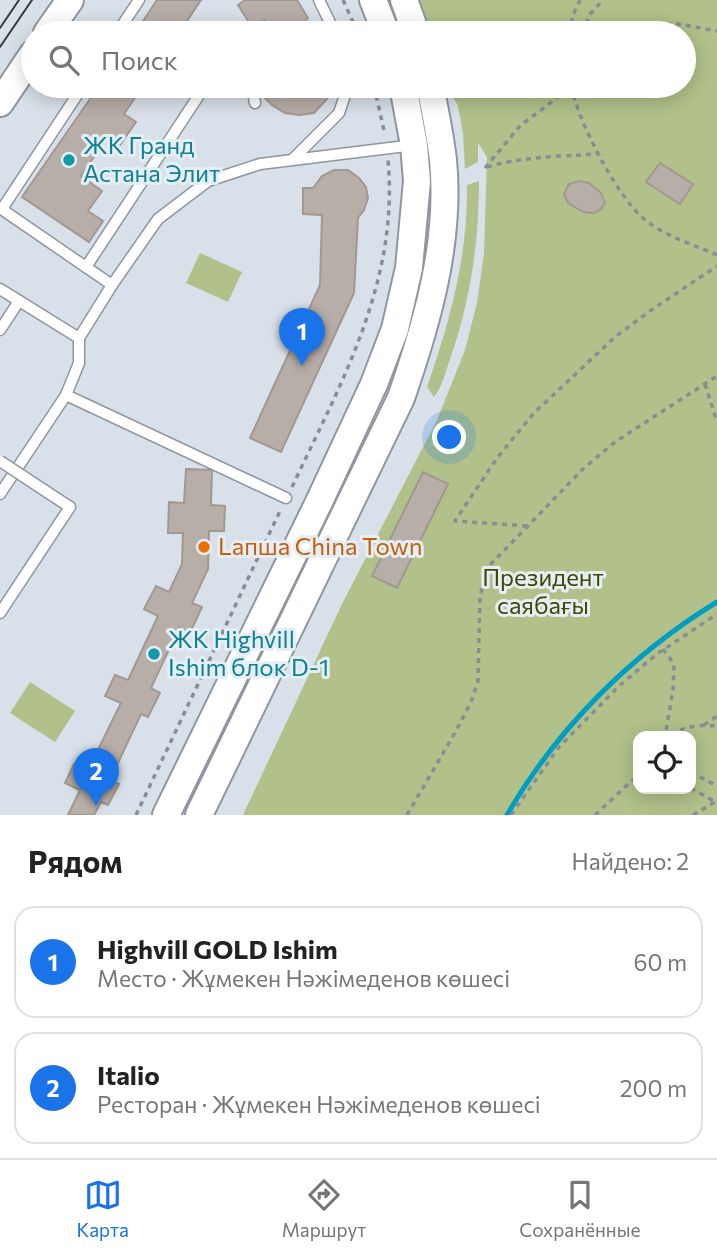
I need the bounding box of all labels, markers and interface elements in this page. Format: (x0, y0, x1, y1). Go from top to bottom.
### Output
search box (21, 21, 696, 98)
icon: search (45, 41, 83, 79)
text: Поиск (101, 44, 178, 75)
place label: ЖК Гранд Астана Элит (83, 130, 220, 187)
marker: ЖК Гранд Астана Элит (61, 152, 77, 168)
pin: 1 (279, 308, 325, 366)
your location (432, 420, 466, 454)
place label: Lапша China Town (218, 531, 423, 560)
marker: Lапша China Town (196, 539, 212, 555)
park label: Президент саябағы (482, 562, 604, 619)
place label: ЖК Highvill Ishim блок D-1 (168, 624, 329, 681)
marker: ЖК Highvill Ishim блок D-1 (146, 646, 162, 662)
map controls (633, 731, 696, 794)
button: locate (633, 731, 696, 794)
pin: 2 (73, 748, 119, 806)
text: Рядом (28, 842, 122, 879)
text: Найдено: 2 (572, 847, 689, 875)
text: Highvill GOLD Ishim (97, 933, 338, 964)
text: 1 (48, 948, 58, 976)
text: 60 m (634, 948, 687, 976)
text: Место · Жұмекен Нәжімеденов көшесі (97, 964, 510, 992)
text: Italio (97, 1059, 160, 1090)
text: 2 (46, 1074, 60, 1102)
text: 200 m (620, 1074, 687, 1102)
text: Ресторан · Жұмекен Нәжімеденов көшесі (97, 1090, 541, 1118)
tab: Карта (76, 1176, 129, 1241)
tab: Маршрут (282, 1176, 366, 1241)
tab: Сохранённые (519, 1176, 640, 1241)

